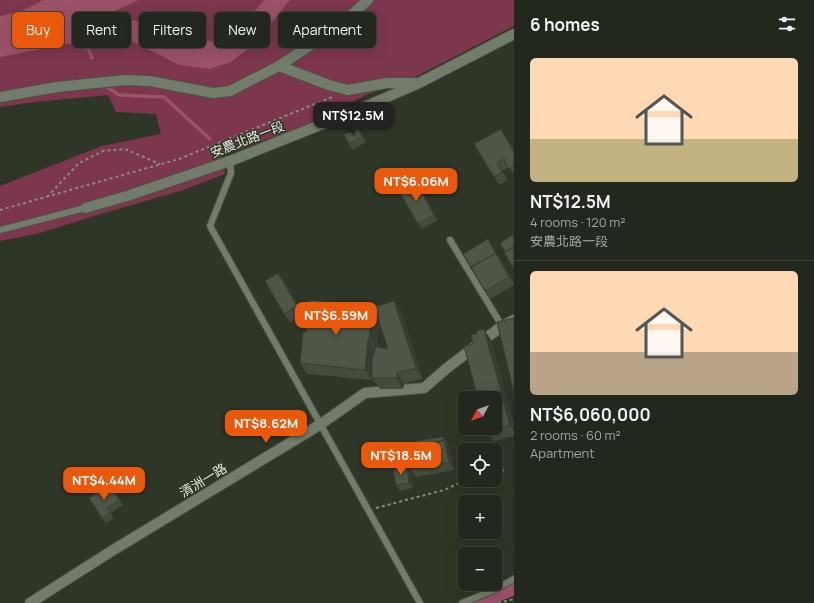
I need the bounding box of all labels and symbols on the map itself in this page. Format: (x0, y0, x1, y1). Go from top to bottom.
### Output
pin: NT$12.5M (312, 102, 394, 136)
street label: 安農北路一段 (207, 117, 287, 161)
pin: NT$6.06M (375, 168, 457, 202)
pin: NT$6.59M (295, 302, 377, 336)
north arrow (458, 391, 502, 435)
pin: NT$8.62M (225, 410, 307, 444)
pin: NT$18.5M (360, 442, 442, 476)
street label: 清洲一路 (176, 459, 230, 501)
pin: NT$4.44M (63, 467, 145, 501)

